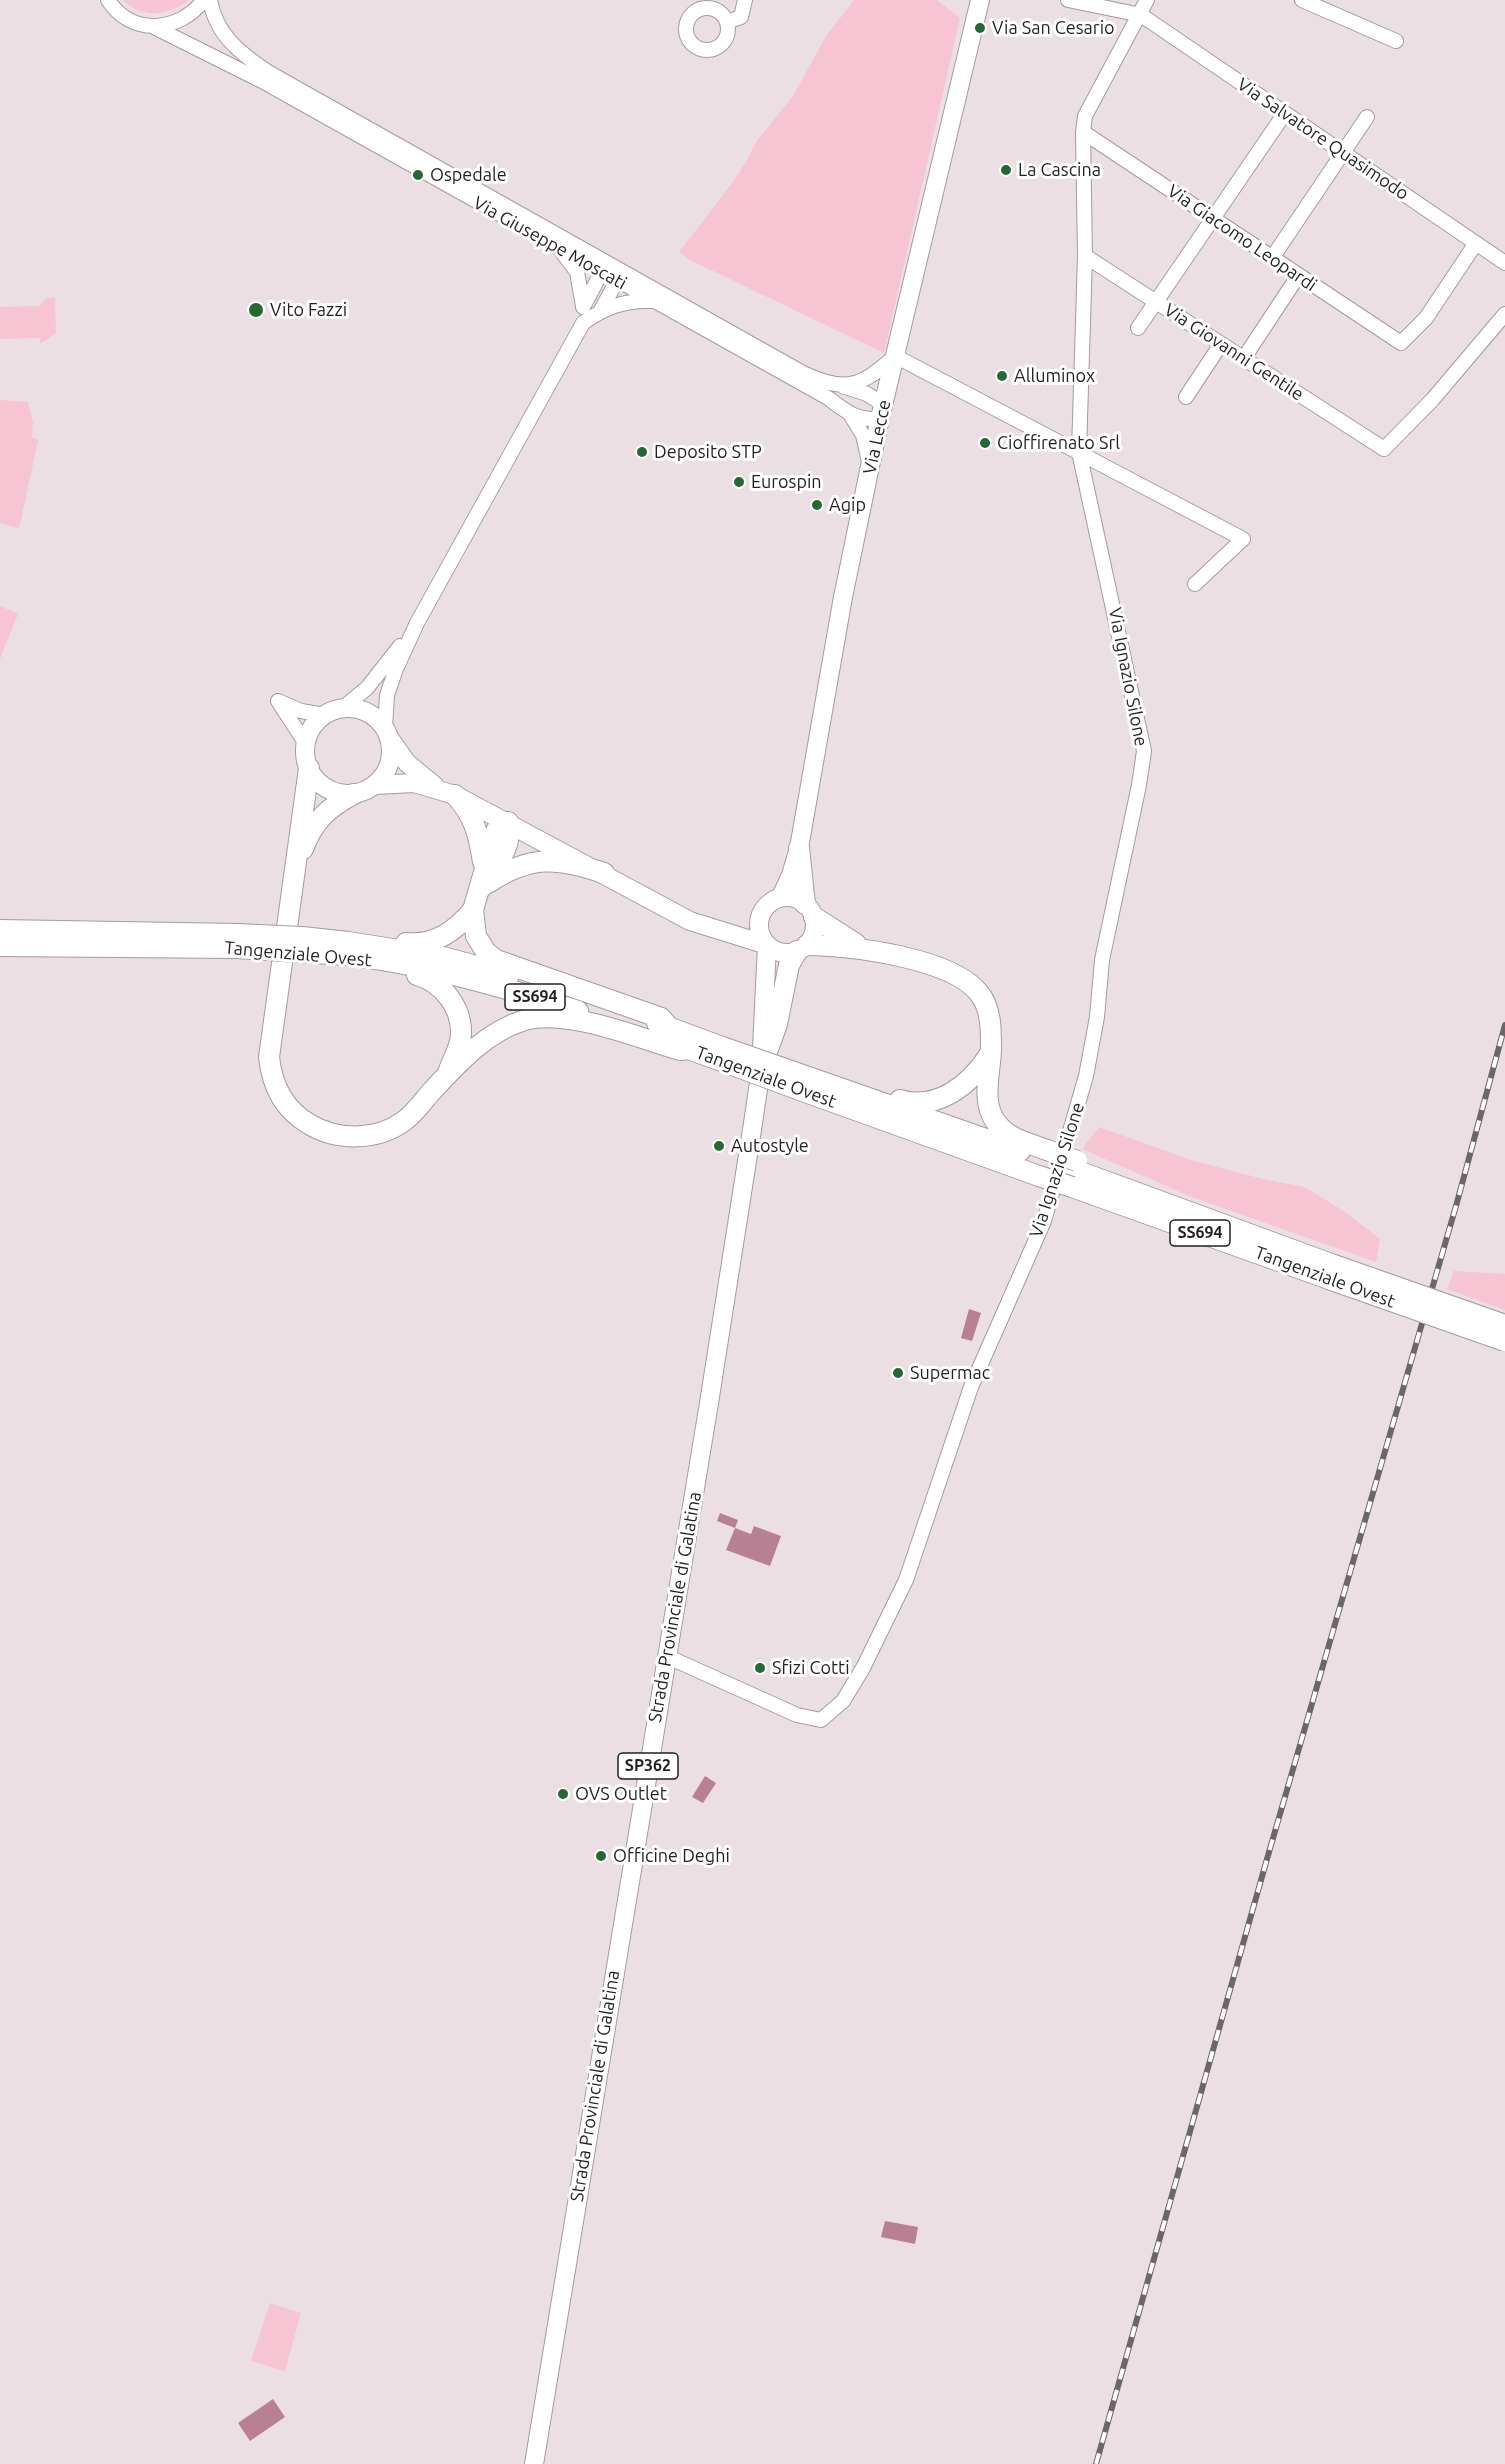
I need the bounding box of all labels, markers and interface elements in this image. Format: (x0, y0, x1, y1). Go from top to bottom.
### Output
place label: Via San Cesario (992, 17, 1115, 39)
marker: Via San Cesario (973, 21, 987, 35)
street label: Via Salvatore Quasimodo (1233, 73, 1413, 205)
place label: La Cascina (1018, 159, 1101, 181)
marker: La Cascina (999, 163, 1013, 177)
place label: Ospedale (430, 164, 507, 186)
marker: Ospedale (411, 168, 425, 182)
street label: Via Giacomo Leopardi (1163, 180, 1321, 296)
street label: Via Giuseppe Moscati (469, 192, 631, 294)
place label: Vito Fazzi (270, 299, 347, 321)
street label: Via Giovanni Gentile (1160, 299, 1308, 405)
marker: Vito Fazzi (247, 301, 265, 319)
place label: Alluminox (1014, 365, 1095, 387)
marker: Alluminox (995, 369, 1009, 383)
street label: Via Lecce (859, 398, 895, 476)
place label: Cioffirenato Srl (997, 432, 1120, 454)
marker: Cioffirenato Srl (978, 436, 992, 450)
place label: Deposito STP (654, 441, 762, 463)
marker: Deposito STP (635, 445, 649, 459)
place label: Eurospin (751, 471, 822, 493)
marker: Eurospin (732, 475, 746, 489)
place label: Agip (829, 494, 866, 516)
marker: Agip (810, 498, 824, 512)
street label: Via Ignazio Silone (1104, 606, 1152, 748)
street label: Tangenziale Ovest (224, 937, 372, 971)
road number: SS694 (505, 984, 565, 1010)
street label: Tangenziale Ovest (693, 1042, 839, 1112)
street label: Via Ignazio Silone (1025, 1100, 1089, 1240)
place label: Autostyle (731, 1135, 809, 1157)
marker: Autostyle (712, 1139, 726, 1153)
road number: SS694 (1170, 1220, 1230, 1246)
street label: Tangenziale Ovest (1252, 1242, 1398, 1312)
place label: Supermac (910, 1362, 990, 1384)
marker: Supermac (891, 1366, 905, 1380)
street label: Strada Provinciale di Galatina (644, 1490, 706, 1724)
place label: Sfizi Cotti (772, 1657, 850, 1679)
marker: Sfizi Cotti (753, 1661, 767, 1675)
road number: SP362 (618, 1753, 678, 1779)
place label: OVS Outlet (575, 1783, 667, 1805)
marker: OVS Outlet (556, 1787, 570, 1801)
place label: Officine Deghi (613, 1845, 730, 1867)
marker: Officine Deghi (594, 1849, 608, 1863)
street label: Strada Provinciale di Galatina (566, 1969, 624, 2203)

